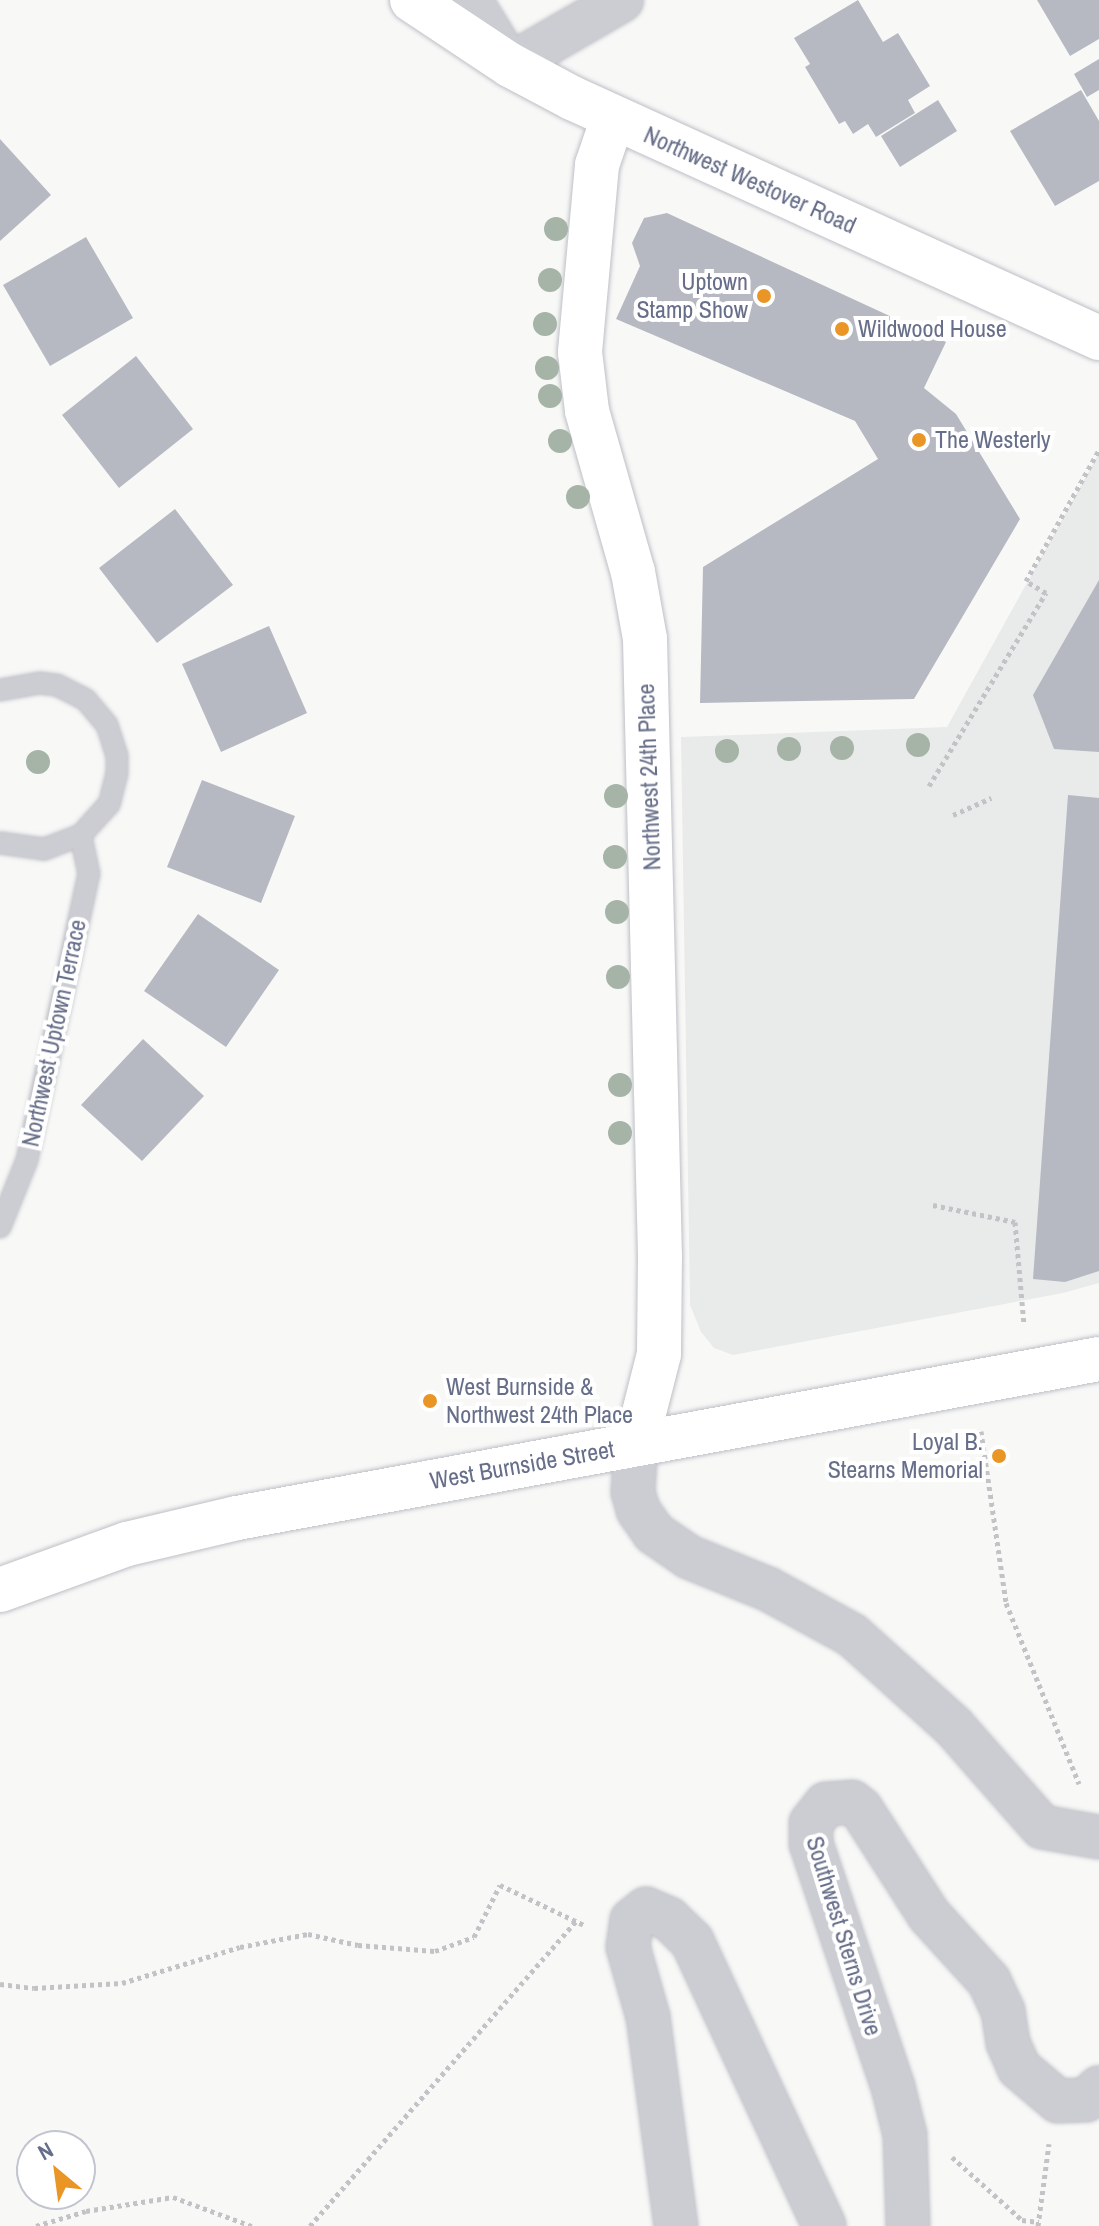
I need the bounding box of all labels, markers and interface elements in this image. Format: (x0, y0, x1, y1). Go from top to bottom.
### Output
street label: Northwest Westover Road (639, 120, 861, 240)
place label: Uptown Stamp Show (636, 268, 748, 324)
marker: Uptown Stamp Show (755, 287, 773, 305)
place label: Wildwood House (858, 315, 1007, 343)
marker: Wildwood House (833, 320, 851, 338)
place label: The Westerly (935, 426, 1051, 454)
marker: The Westerly (910, 431, 928, 449)
street label: Northwest 24th Place (631, 683, 667, 871)
street label: Northwest Uptown Terrace (16, 917, 92, 1149)
place label: West Burnside & Northwest 24th Place (446, 1373, 633, 1429)
marker: West Burnside & Northwest 24th Place (421, 1392, 439, 1410)
place label: Loyal B. Stearns Memorial (828, 1428, 983, 1484)
street label: West Burnside Street (428, 1435, 616, 1495)
marker: Loyal B. Stearns Memorial (990, 1447, 1008, 1465)
street label: Southwest Sterns Drive (800, 1833, 888, 2039)
north arrow (16, 2130, 96, 2210)
text: N (32, 2134, 58, 2167)

